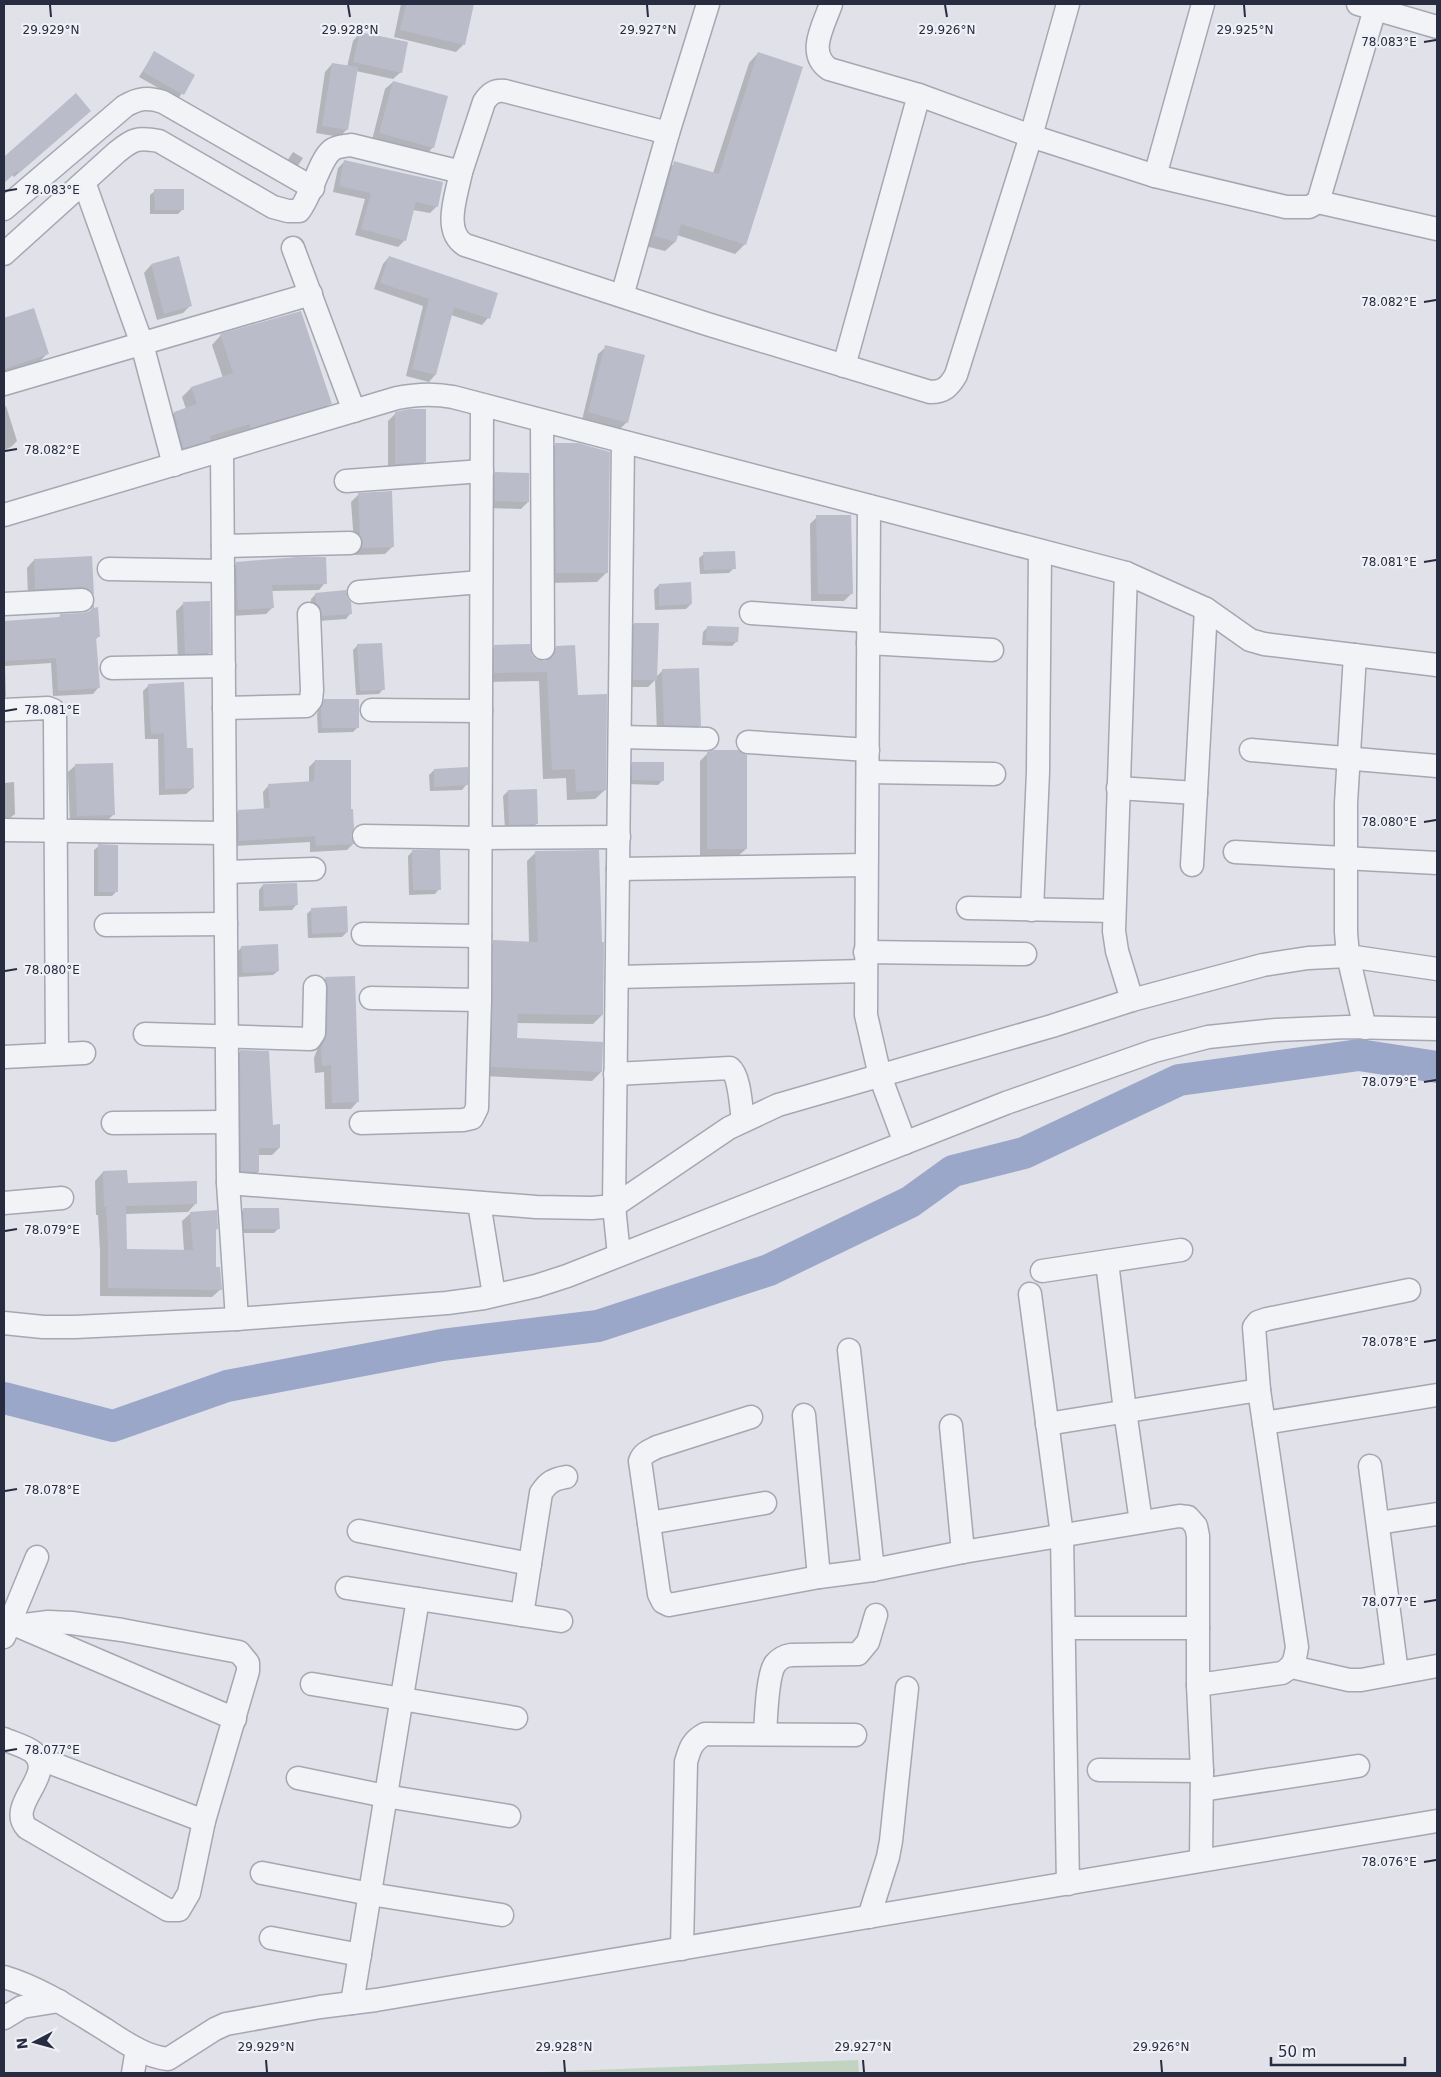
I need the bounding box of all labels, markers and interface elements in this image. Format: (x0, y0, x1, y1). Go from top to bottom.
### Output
text: 29.929°N (23, 23, 79, 37)
text: 29.928°N (322, 23, 378, 37)
text: 29.927°N (620, 23, 676, 37)
text: 29.926°N (919, 23, 975, 37)
text: 29.925°N (1217, 23, 1273, 37)
text: 78.083°E (1361, 35, 1417, 49)
text: 78.083°E (24, 183, 80, 197)
text: 78.082°E (1361, 295, 1417, 309)
text: 78.082°E (24, 443, 80, 457)
text: 78.081°E (1361, 555, 1417, 569)
text: 78.081°E (24, 703, 80, 717)
text: 78.080°E (1361, 815, 1417, 829)
text: 78.080°E (24, 963, 80, 977)
text: 78.079°E (1361, 1075, 1417, 1089)
text: 78.079°E (24, 1223, 80, 1237)
text: 78.078°E (1361, 1335, 1417, 1349)
text: 78.078°E (24, 1483, 80, 1497)
text: 78.077°E (1361, 1595, 1417, 1609)
text: 78.077°E (24, 1743, 80, 1757)
text: 78.076°E (1361, 1855, 1417, 1869)
north arrow (10, 2017, 60, 2067)
scale bar (1271, 2034, 1405, 2066)
text: N (14, 2037, 31, 2050)
text: 29.929°N (238, 2040, 294, 2054)
text: 29.928°N (536, 2040, 592, 2054)
text: 29.927°N (835, 2040, 891, 2054)
text: 29.926°N (1133, 2040, 1189, 2054)
text: 50 m (1278, 2043, 1316, 2061)

